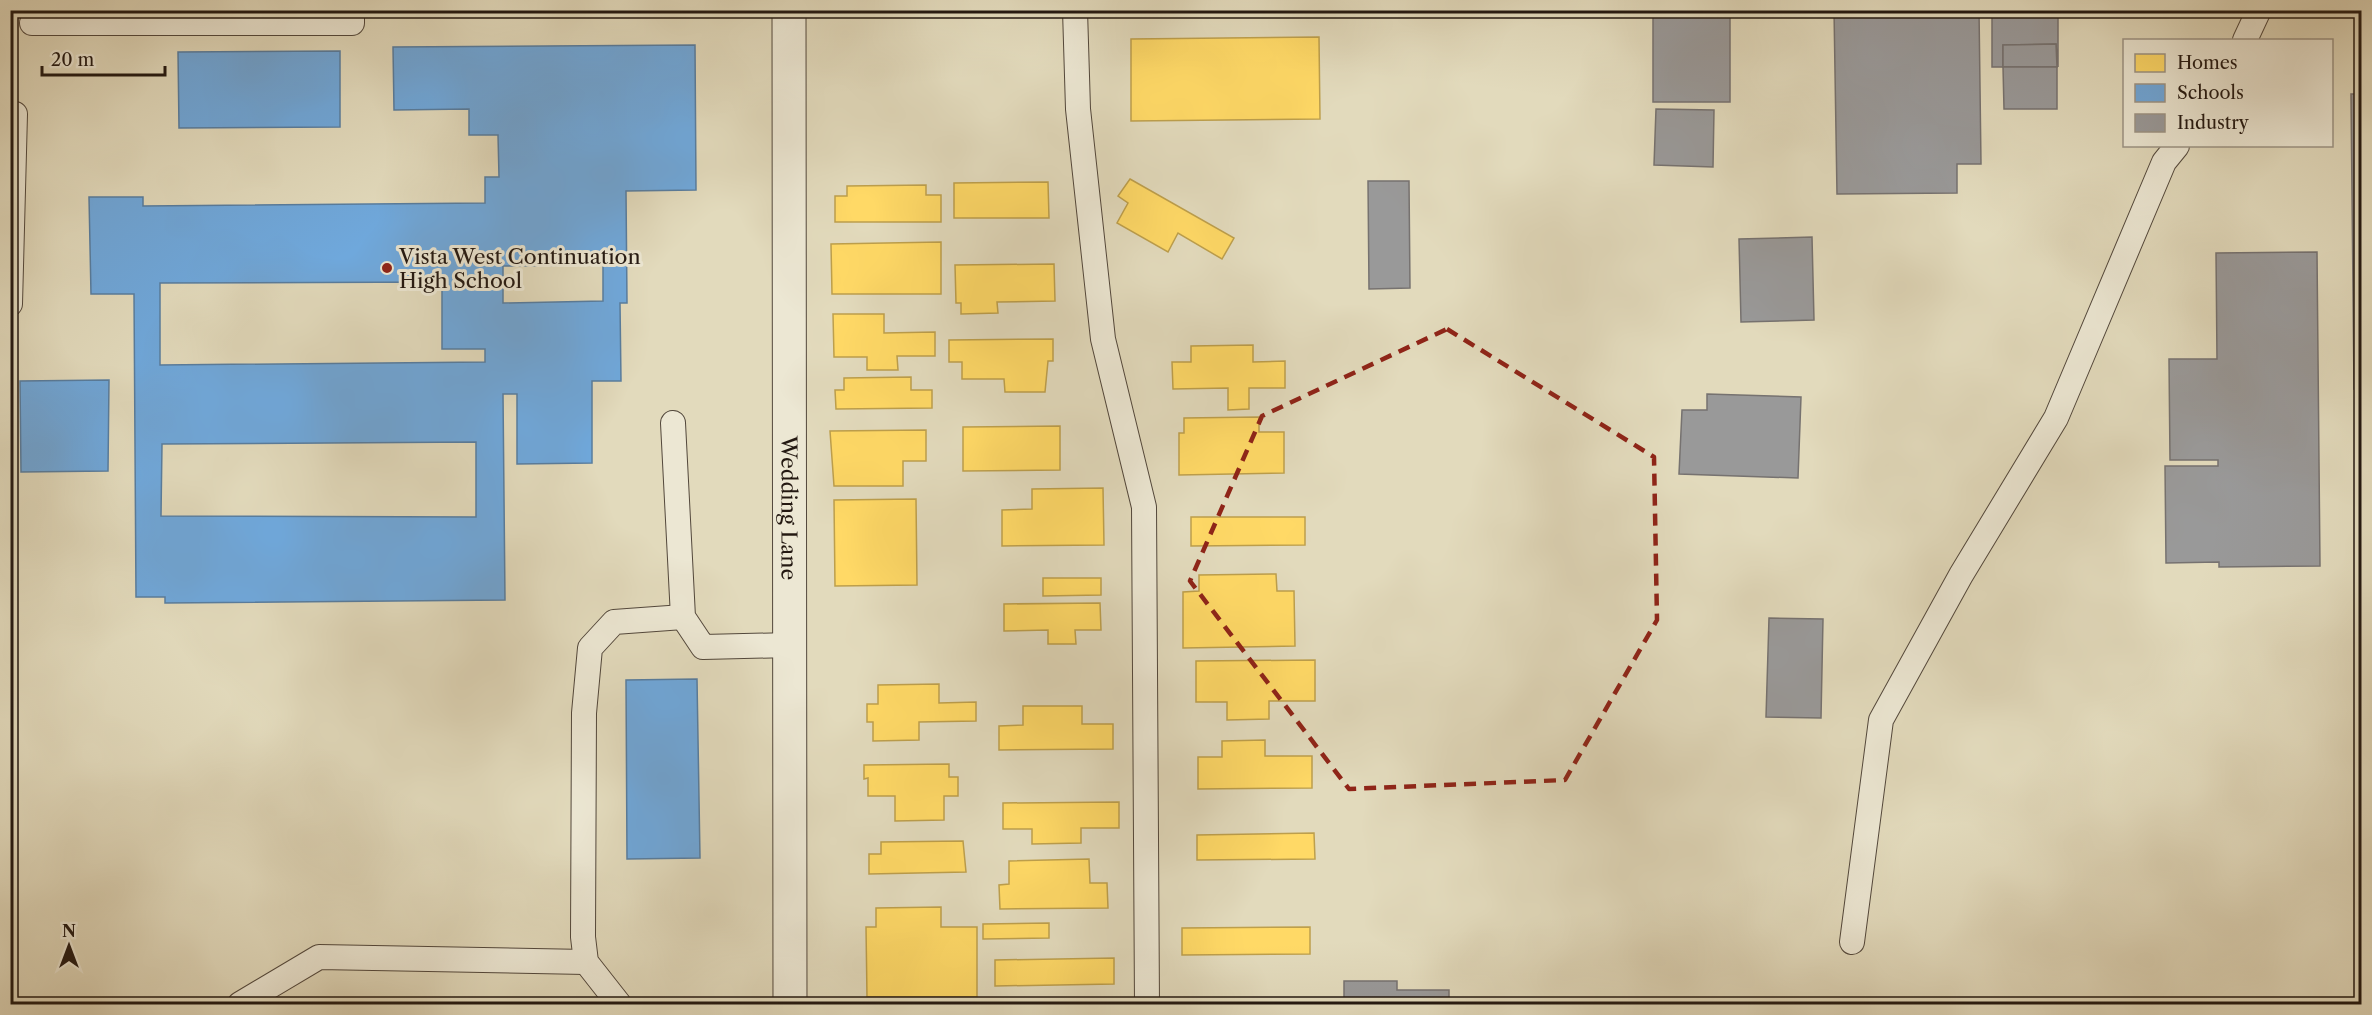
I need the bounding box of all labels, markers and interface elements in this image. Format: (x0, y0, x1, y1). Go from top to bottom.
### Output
scale bar (42, 39, 165, 77)
legend (2123, 39, 2333, 147)
text: 20 m (51, 49, 95, 71)
text: Homes (2177, 52, 2238, 74)
text: Schools (2177, 82, 2244, 104)
text: Industry (2177, 112, 2250, 134)
place label: Vista West Continuation High School (398, 244, 641, 293)
marker: Vista West Continuation High School (380, 261, 394, 275)
street label: Wedding Lane (777, 435, 802, 580)
north arrow (39, 916, 99, 976)
text: N (62, 921, 76, 941)

